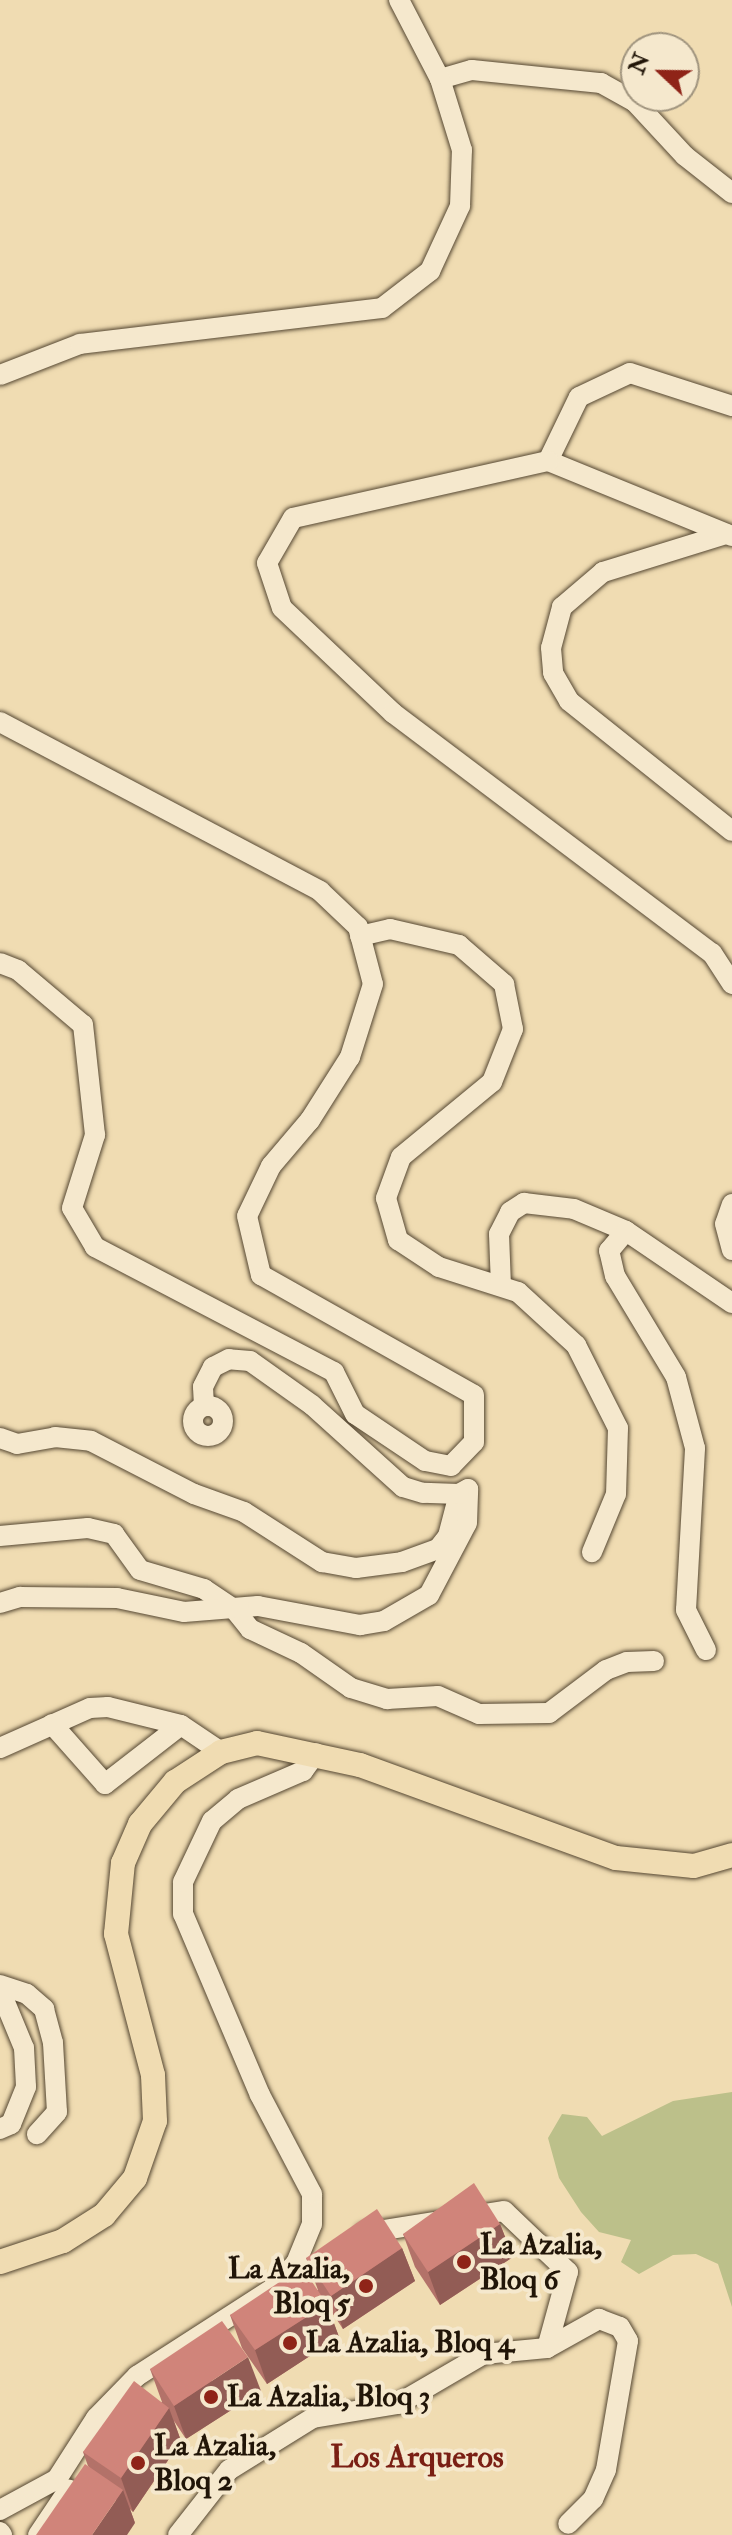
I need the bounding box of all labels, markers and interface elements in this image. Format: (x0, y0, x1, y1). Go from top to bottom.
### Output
north arrow (620, 32, 700, 112)
text: N (623, 49, 656, 78)
place label: La Azalia, Bloq 6 (480, 2227, 602, 2298)
place label: La Azalia, Bloq 5 (228, 2251, 350, 2322)
marker: La Azalia, Bloq 6 (455, 2253, 473, 2271)
marker: La Azalia, Bloq 5 (357, 2277, 375, 2295)
place label: La Azalia, Bloq 4 (306, 2325, 514, 2361)
marker: La Azalia, Bloq 4 (281, 2334, 299, 2352)
place label: La Azalia, Bloq 3 (227, 2379, 430, 2415)
marker: La Azalia, Bloq 3 (202, 2388, 220, 2406)
place label: La Azalia, Bloq 2 (154, 2428, 276, 2498)
district label: Los Arqueros (330, 2438, 504, 2476)
marker: La Azalia, Bloq 2 (129, 2454, 147, 2472)

